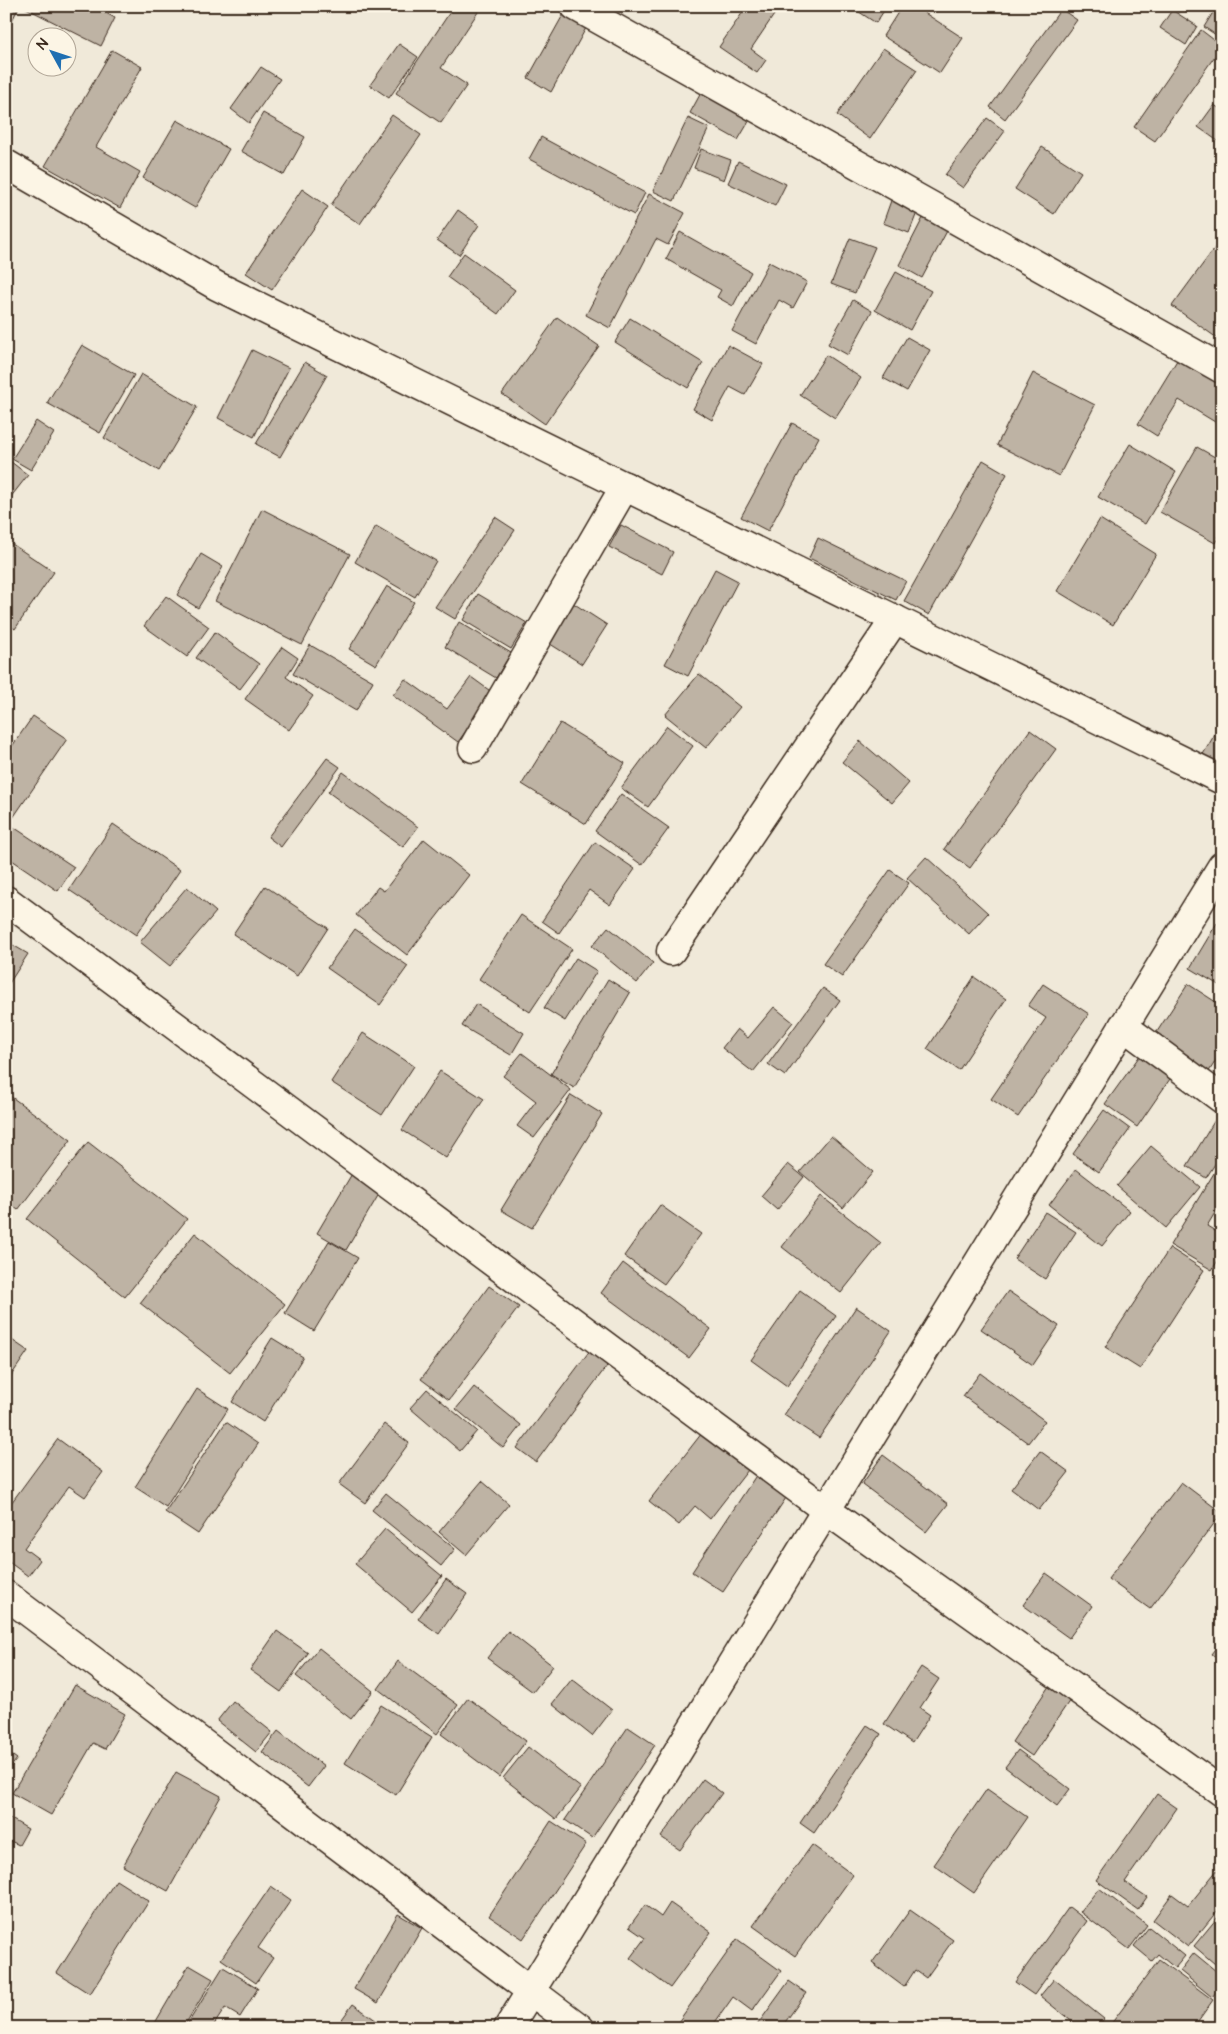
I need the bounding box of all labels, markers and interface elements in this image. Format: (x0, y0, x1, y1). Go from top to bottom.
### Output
north arrow (28, 28, 78, 78)
text: N (32, 34, 53, 54)

